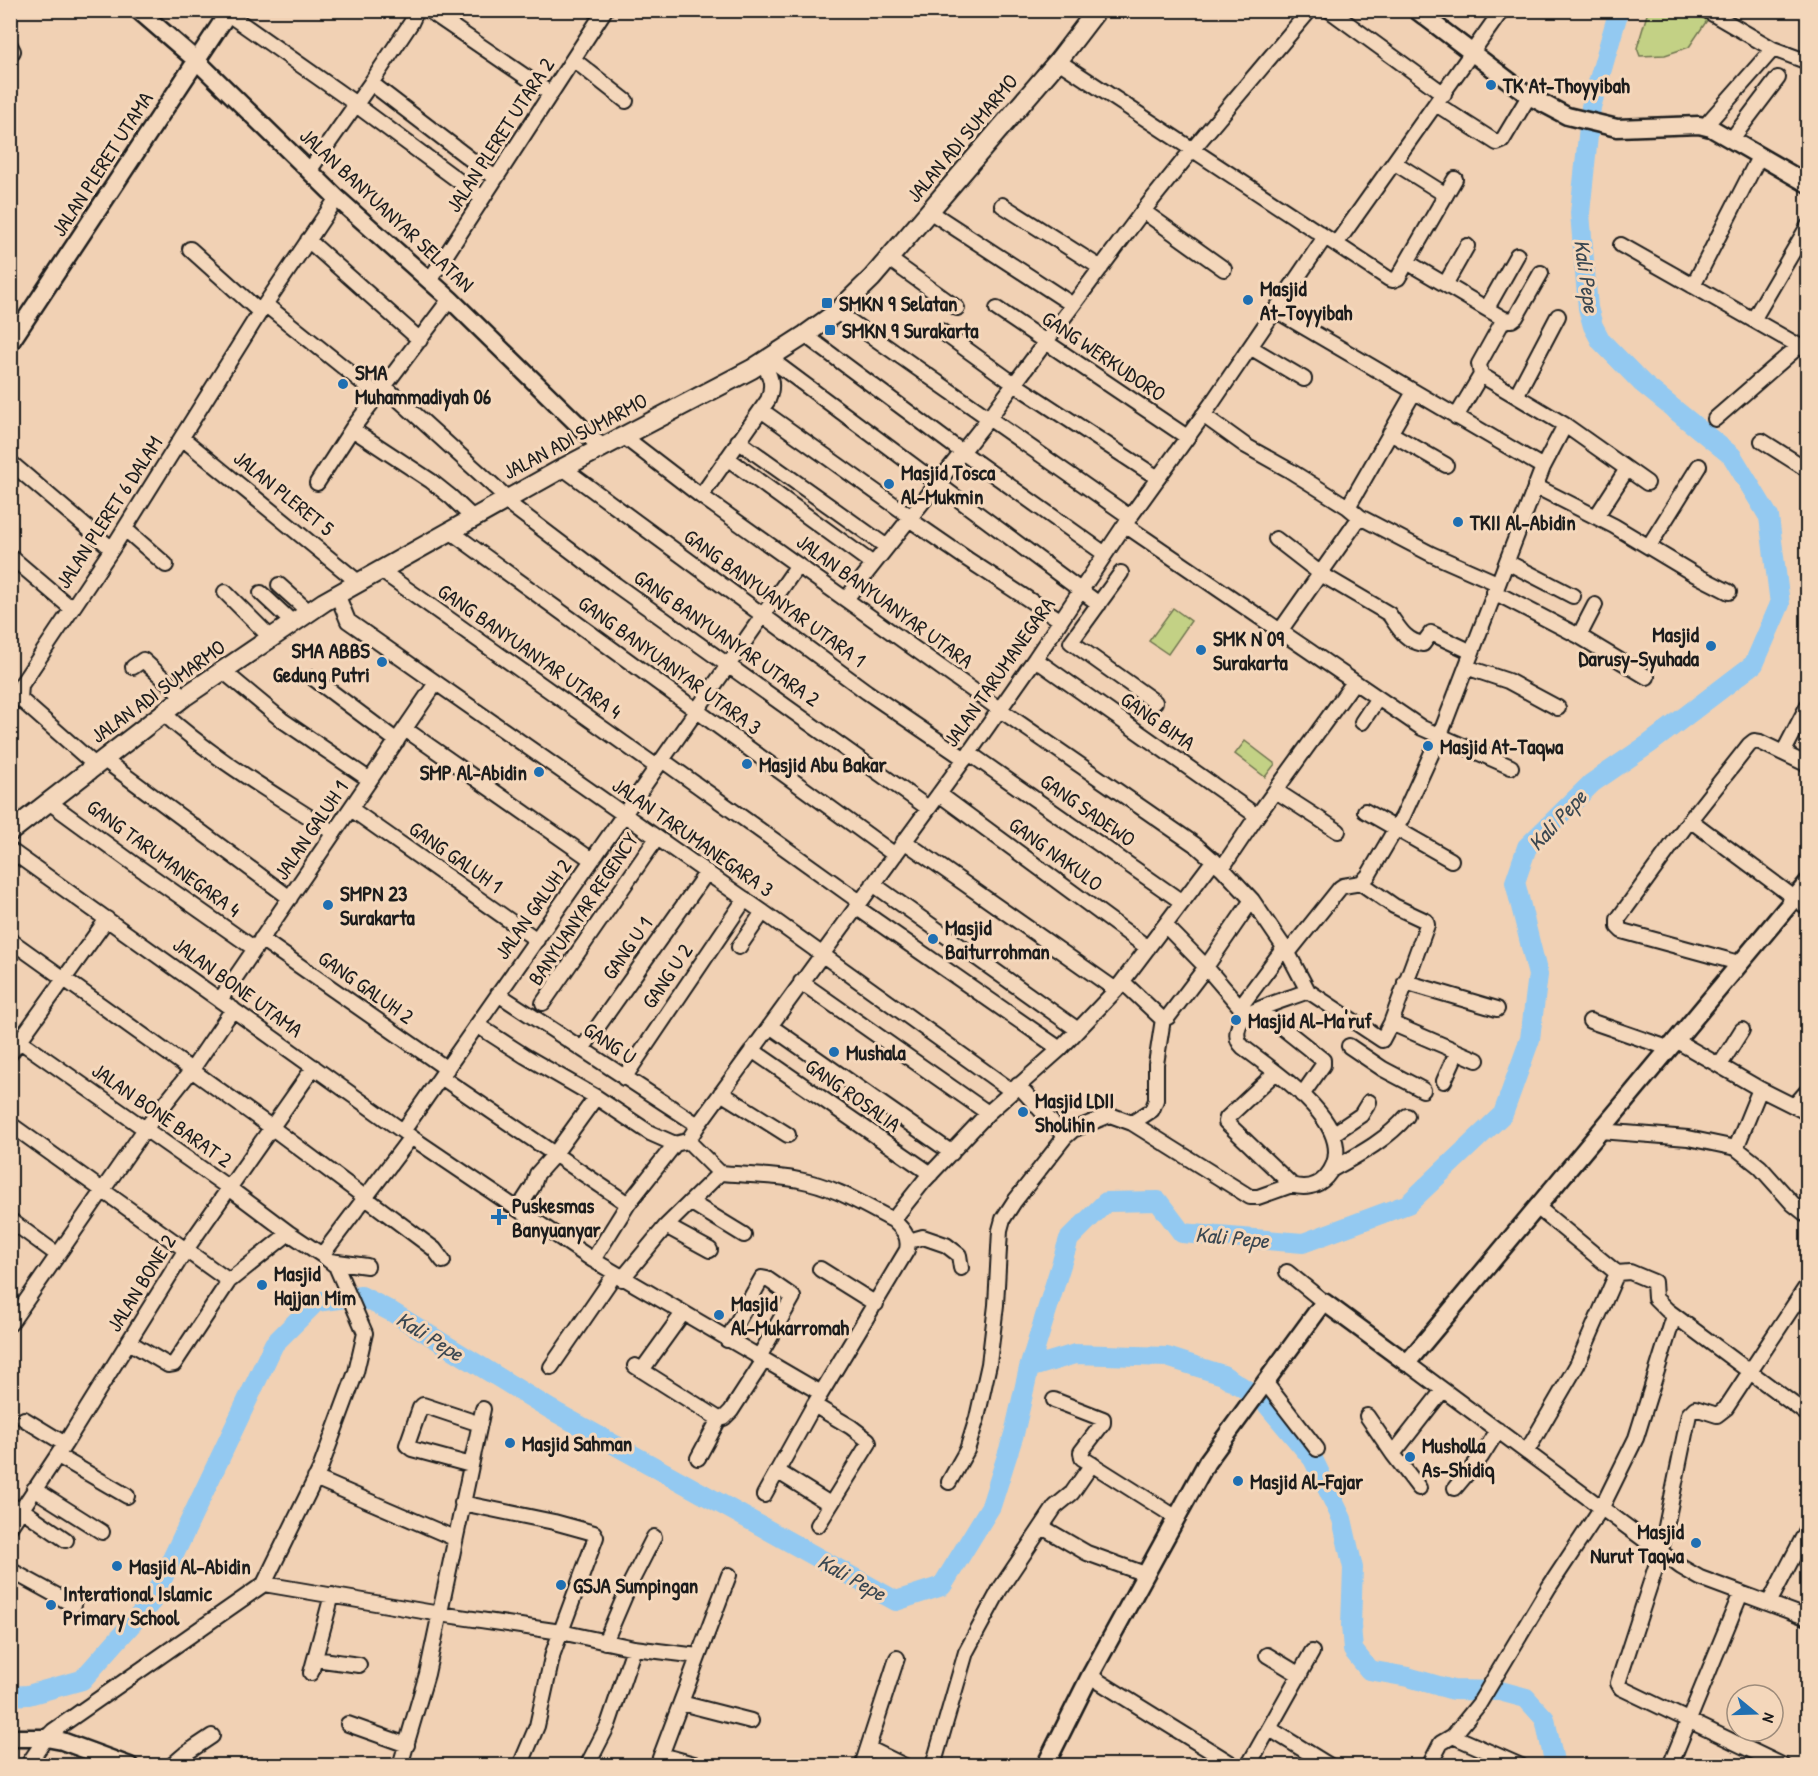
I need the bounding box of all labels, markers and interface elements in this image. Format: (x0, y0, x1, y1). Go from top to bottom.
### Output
street label: JALAN PLERET UTARA 2 (439, 52, 561, 218)
street label: JALAN ADI SUMARMO (900, 68, 1024, 208)
place label: TK At-Thoyyibah (1502, 71, 1630, 101)
marker: TK At-Thoyyibah (1484, 78, 1498, 92)
street label: JALAN PLERET UTAMA (44, 86, 160, 242)
street label: JALAN BANYUANYAR SELATAN (294, 121, 480, 299)
water label: Kali Pepe (1567, 238, 1607, 316)
place label: Masjid At-Toyyibah (1260, 274, 1353, 328)
place label: SMKN 9 Selatan (839, 289, 957, 318)
marker: Masjid At-Toyyibah (1241, 293, 1255, 307)
marker: SMKN 9 Selatan (820, 296, 834, 310)
street label: GANG WERKUDORO (1036, 304, 1172, 408)
place label: SMKN 9 Surakarta (842, 316, 979, 345)
marker: SMKN 9 Surakarta (823, 323, 837, 337)
place label: SMA Muhammadiyah 06 (355, 358, 492, 412)
marker: SMA Muhammadiyah 06 (336, 377, 350, 391)
street label: JALAN ADI SUMARMO (498, 386, 652, 486)
street label: JALAN PLERET 6 DALAM (49, 430, 169, 594)
street label: JALAN PLERET 5 (228, 443, 340, 543)
place label: Masjid Tosca Al-Mukmin (901, 458, 996, 511)
marker: Masjid Tosca Al-Mukmin (882, 477, 896, 491)
place label: TKII Al-Abidin (1469, 508, 1576, 537)
marker: TKII Al-Abidin (1451, 515, 1465, 529)
street label: GANG BANYUANYAR UTARA 1 (678, 522, 872, 674)
street label: JALAN BANYUANYAR UTARA (791, 527, 979, 675)
street label: GANG BANYUANYAR UTARA 2 (628, 563, 826, 713)
street label: GANG BANYUANYAR UTARA 4 (432, 576, 628, 726)
street label: GANG BANYUANYAR UTARA 3 (572, 589, 768, 741)
street label: JALAN TARUMANEGARA (936, 591, 1062, 753)
place label: Masjid Darusy-Syuhada (1578, 620, 1700, 674)
place label: SMK N 09 Surakarta (1213, 624, 1289, 677)
street label: JALAN ADI SUMARMO (85, 632, 231, 750)
place label: SMA ABBS Gedung Putri (273, 636, 370, 690)
marker: Masjid Darusy-Syuhada (1704, 639, 1718, 653)
marker: SMK N 09 Surakarta (1194, 643, 1208, 657)
marker: SMA ABBS Gedung Putri (375, 655, 389, 669)
street label: GANG BIMA (1115, 685, 1201, 757)
place label: Masjid At-Taqwa (1440, 732, 1564, 762)
marker: Masjid At-Taqwa (1421, 739, 1435, 753)
place label: Masjid Abu Bakar (759, 750, 887, 779)
marker: Masjid Abu Bakar (740, 757, 754, 771)
place label: SMP Al-Abidin (420, 758, 527, 787)
marker: SMP Al-Abidin (532, 765, 546, 779)
street label: GANG SADEWO (1035, 767, 1141, 853)
street label: JALAN TARUMANEGARA 3 (607, 770, 779, 904)
street label: JALAN GALUH 1 (267, 775, 355, 885)
water label: Kali Pepe (1521, 782, 1594, 857)
street label: GANG TARUMANEGARA 4 (81, 792, 247, 924)
street label: GANG NAKULO (1003, 810, 1109, 898)
street label: GANG GALUH 1 (403, 814, 509, 900)
street label: BANYUANYAR REGENCY (521, 826, 645, 991)
street label: JALAN GALUH 2 (488, 853, 578, 965)
place label: SMPN 23 Surakarta (340, 879, 416, 932)
marker: SMPN 23 Surakarta (321, 898, 335, 912)
street label: GANG U 1 (595, 911, 659, 985)
place label: Masjid Baiturrohman (945, 913, 1050, 966)
street label: JALAN BONE UTAMA (167, 930, 309, 1044)
marker: Masjid Baiturrohman (926, 932, 940, 946)
street label: GANG U 2 (635, 938, 699, 1014)
street label: GANG GALUH 2 (312, 943, 420, 1031)
place label: Masjid Al-Ma'ruf (1248, 1006, 1372, 1035)
marker: Masjid Al-Ma'ruf (1229, 1013, 1243, 1027)
street label: GANG U (578, 1015, 642, 1071)
place label: Mushala (846, 1038, 907, 1067)
marker: Mushala (827, 1045, 841, 1059)
street label: GANG ROSALIA (799, 1051, 907, 1139)
street label: JALAN BONE BARAT 2 (86, 1056, 238, 1174)
place label: Masjid LDII Sholihin (1035, 1086, 1114, 1139)
marker: Masjid LDII Sholihin (1016, 1105, 1030, 1119)
place label: Puskesmas Banyuanyar (512, 1191, 601, 1245)
marker: Puskesmas Banyuanyar (490, 1208, 508, 1226)
water label: Kali Pepe (1194, 1219, 1271, 1255)
street label: JALAN BONE 2 (100, 1229, 182, 1337)
place label: Masjid Hajjan Mim (274, 1259, 356, 1312)
marker: Masjid Hajjan Mim (255, 1278, 269, 1292)
place label: Masjid Al-Mukarromah (731, 1289, 849, 1342)
water label: Kali Pepe (391, 1304, 470, 1369)
marker: Masjid Al-Mukarromah (712, 1308, 726, 1322)
place label: Masjid Sahman (522, 1429, 632, 1458)
place label: Musholla As-Shidiq (1422, 1431, 1495, 1485)
marker: Masjid Sahman (503, 1436, 517, 1450)
marker: Musholla As-Shidiq (1403, 1450, 1417, 1464)
place label: Masjid Al-Fajar (1250, 1467, 1364, 1496)
marker: Masjid Al-Fajar (1231, 1474, 1245, 1488)
place label: Masjid Nurut Taqwa (1590, 1517, 1685, 1571)
marker: Masjid Nurut Taqwa (1689, 1536, 1703, 1550)
water label: Kali Pepe (813, 1546, 892, 1609)
place label: Masjid Al-Abidin (129, 1552, 251, 1581)
marker: Masjid Al-Abidin (110, 1559, 124, 1573)
place label: GSJA Sumpingan (573, 1571, 698, 1601)
marker: GSJA Sumpingan (554, 1578, 568, 1592)
place label: Interational Islamic Primary School (63, 1579, 213, 1633)
marker: Interational Islamic Primary School (44, 1598, 58, 1612)
north arrow (1725, 1683, 1785, 1743)
text: N (1757, 1710, 1781, 1726)

